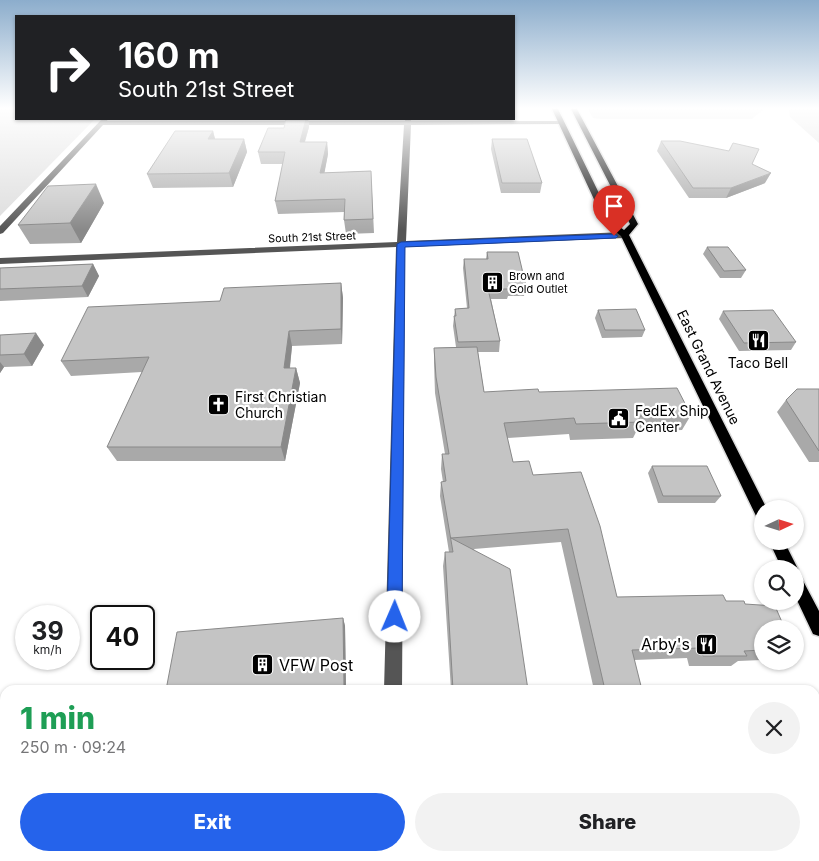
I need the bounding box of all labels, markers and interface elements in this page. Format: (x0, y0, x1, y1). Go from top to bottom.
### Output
text: 160 m (118, 34, 220, 76)
icon: right (35, 35, 100, 100)
text: South 21st Street (118, 76, 294, 102)
pin (593, 185, 635, 236)
icon: arrive (600, 192, 628, 220)
street label: South 21st Street (268, 228, 357, 246)
place label: Brown and Gold Outlet (509, 269, 568, 296)
building icon: Brown and Gold Outlet (481, 270, 505, 294)
street label: East Grand Avenue (674, 307, 744, 427)
restaurant icon: Taco Bell (746, 328, 770, 352)
place label: Taco Bell (728, 354, 788, 371)
place label: First Christian Church (235, 388, 327, 421)
church icon: First Christian Church (207, 392, 231, 416)
place label: FedEx Ship Center (635, 402, 709, 435)
public building icon: FedEx Ship Center (607, 406, 631, 430)
north arrow (754, 500, 804, 550)
map controls (754, 500, 804, 670)
button: search (754, 560, 804, 610)
position arrow (368, 590, 420, 642)
speed limit sign: 40 (90, 605, 155, 670)
text: 39 (31, 616, 64, 646)
button: layers (754, 620, 804, 670)
restaurant icon: Arby's (694, 632, 718, 656)
place label: Arby's (641, 634, 690, 654)
text: km/h (33, 642, 62, 657)
building icon: VFW Post (251, 653, 275, 677)
place label: VFW Post (279, 655, 353, 675)
text: 1 min (20, 700, 95, 736)
button: close (748, 702, 800, 754)
text: 250 m · 09:24 (20, 737, 126, 757)
button: Exit (20, 793, 405, 851)
button: Share (415, 793, 800, 851)

